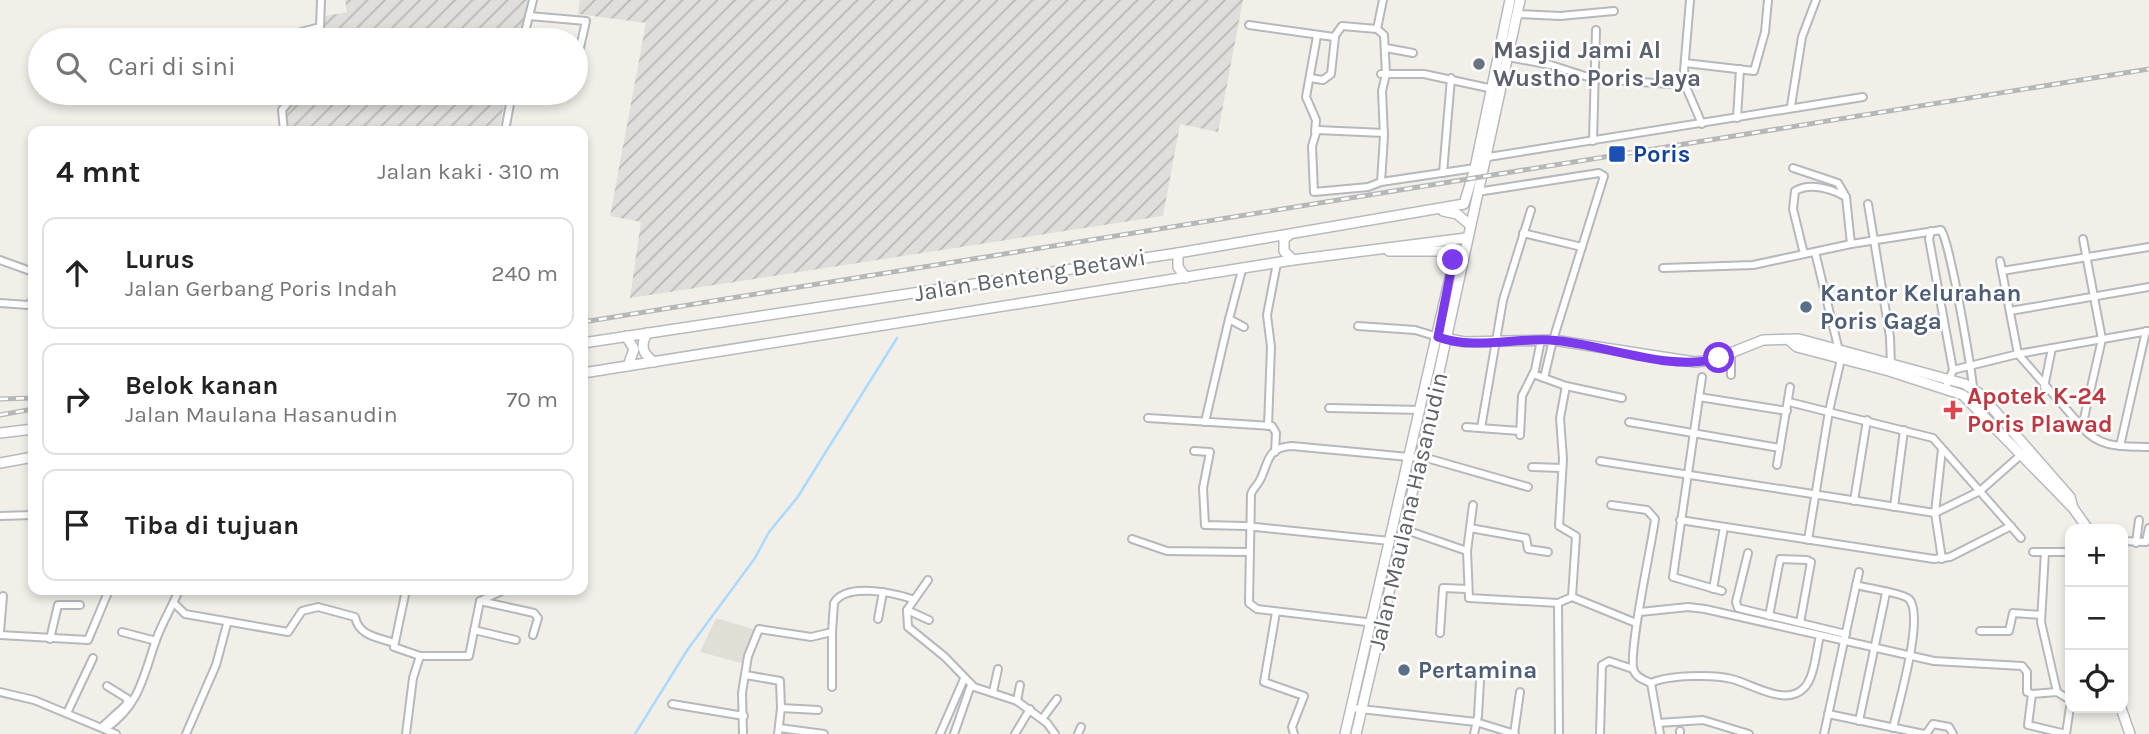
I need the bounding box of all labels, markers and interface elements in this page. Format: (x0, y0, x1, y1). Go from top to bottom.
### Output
search box (28, 28, 588, 105)
place label: Masjid Jami Al Wustho Poris Jaya (1493, 36, 1701, 92)
icon: search (52, 48, 90, 86)
text: Cari di sini (108, 51, 236, 82)
marker: Masjid Jami Al Wustho Poris Jaya (1471, 56, 1487, 72)
place label: Poris (1633, 140, 1690, 168)
marker: Poris (1607, 144, 1627, 164)
text: 4 mnt (56, 154, 140, 190)
text: Jalan kaki · 310 m (377, 158, 560, 185)
street label: Jalan Benteng Betawi (912, 243, 1148, 307)
text: Lurus (125, 244, 194, 275)
route end (1437, 244, 1468, 275)
icon: ahead (58, 254, 96, 292)
text: 240 m (491, 260, 558, 287)
text: Jalan Gerbang Poris Indah (125, 275, 397, 302)
place label: Kantor Kelurahan Poris Gaga (1820, 279, 2021, 335)
marker: Kantor Kelurahan Poris Gaga (1798, 299, 1814, 315)
route start (1703, 342, 1734, 373)
street label: Jalan Maulana Hasanudin (1362, 369, 1454, 653)
text: Belok kanan (125, 370, 278, 401)
icon: right (58, 380, 96, 418)
place label: Apotek K-24 Poris Plawad (1967, 382, 2113, 438)
text: 70 m (507, 386, 558, 413)
text: Jalan Maulana Hasanudin (125, 401, 398, 428)
marker: Apotek K-24 Poris Plawad (1945, 402, 1961, 418)
icon: arrive (58, 506, 96, 544)
text: Tiba di tujuan (125, 510, 299, 541)
map controls (2065, 524, 2128, 713)
button: + (2065, 524, 2128, 587)
button: − (2065, 587, 2128, 650)
button: locate (2065, 650, 2128, 713)
place label: Pertamina (1418, 656, 1537, 684)
marker: Pertamina (1396, 662, 1412, 678)

